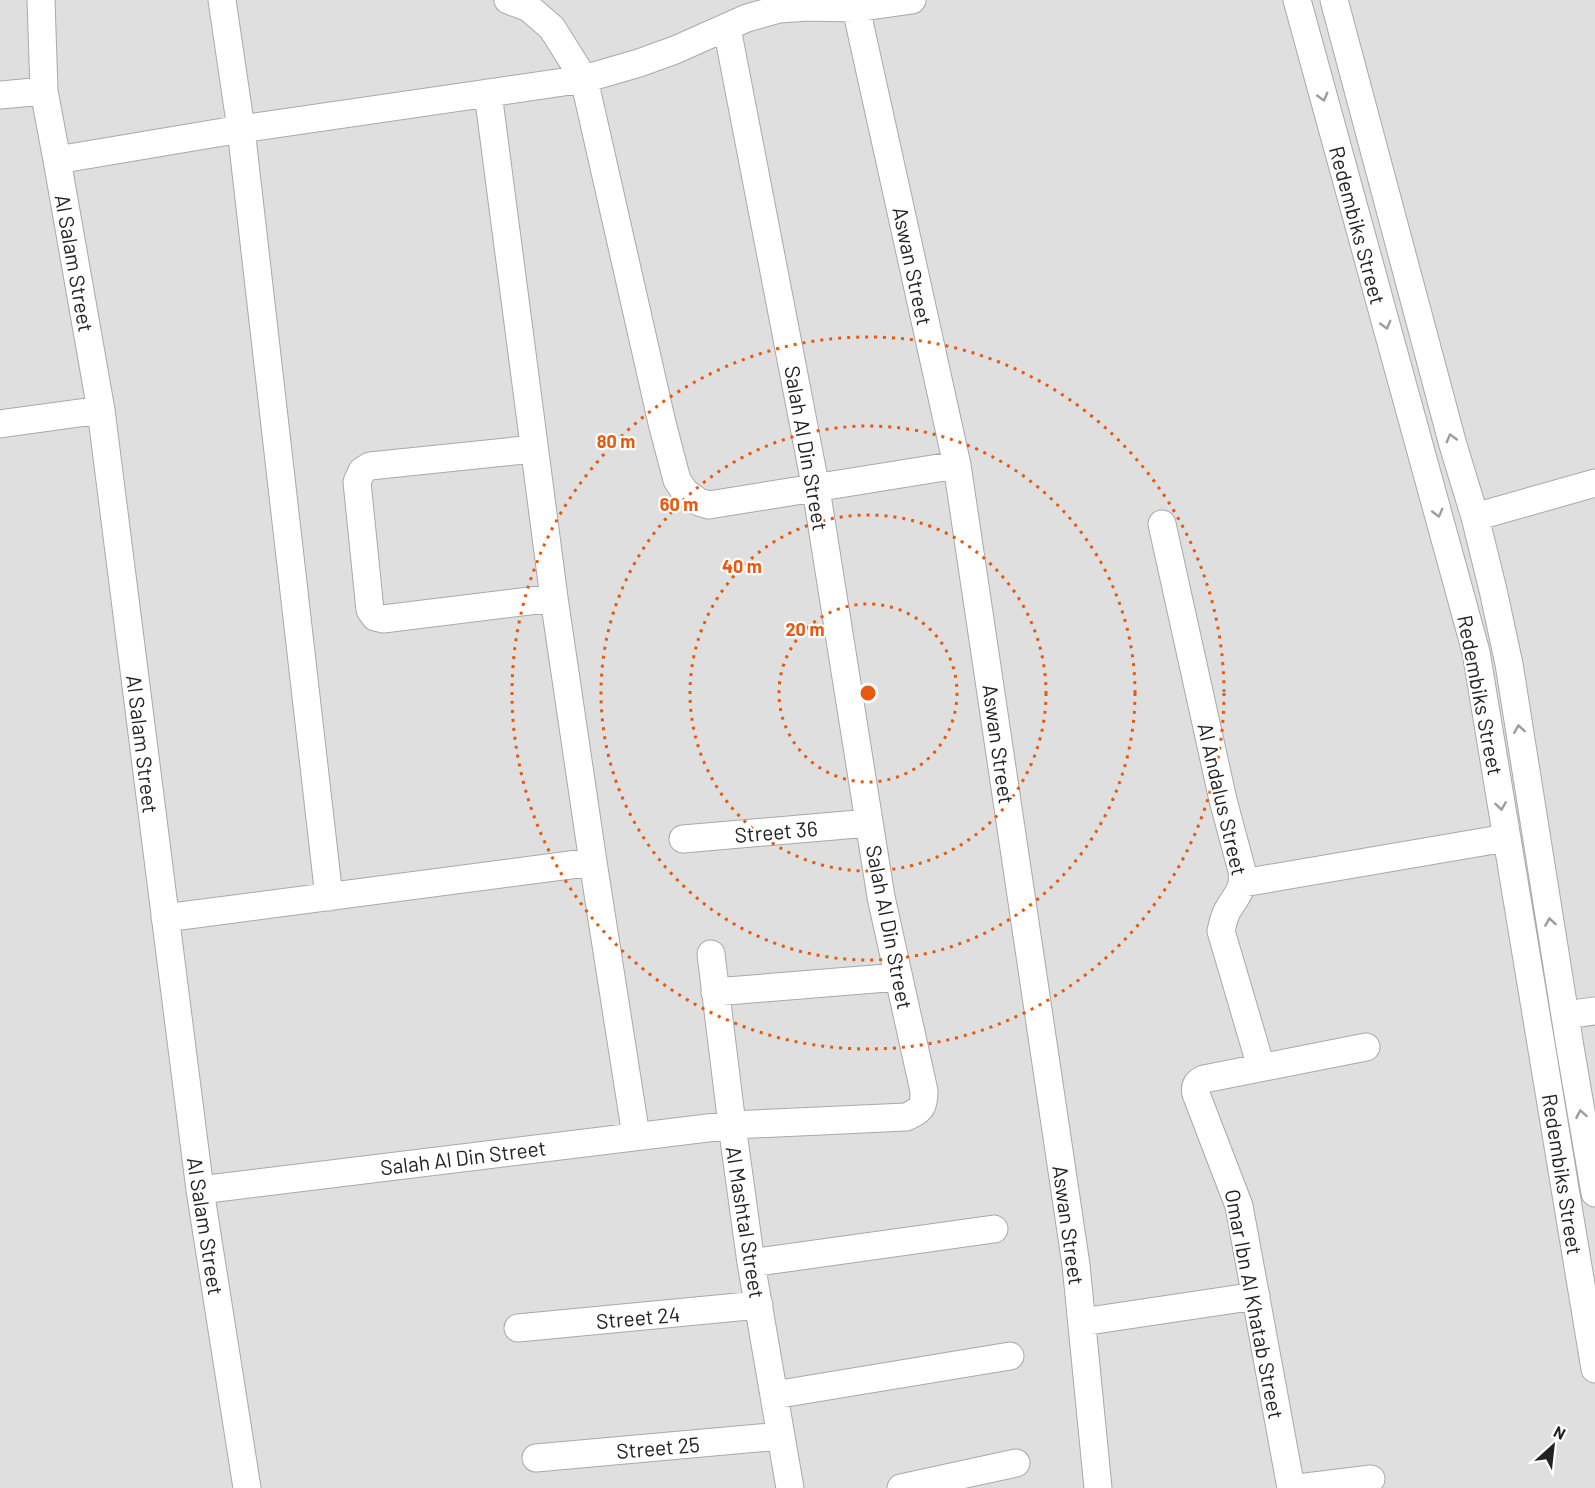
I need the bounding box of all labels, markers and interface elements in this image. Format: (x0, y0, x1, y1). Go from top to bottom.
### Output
one-way arrow (1316, 91, 1328, 102)
street label: Redembiks Street (1325, 143, 1391, 307)
street label: Al Salam Street (51, 192, 99, 334)
street label: Aswan Street (888, 204, 938, 328)
one-way arrow (1379, 320, 1391, 330)
street label: Salah Al Din Street (780, 364, 834, 532)
text: 80 m (597, 430, 635, 452)
one-way arrow (1446, 433, 1458, 443)
text: 60 m (660, 493, 698, 515)
one-way arrow (1431, 508, 1443, 518)
text: 40 m (722, 555, 762, 577)
street label: Redembiks Street (1453, 613, 1509, 777)
text: 20 m (786, 618, 824, 640)
street label: Al Salam Street (122, 673, 164, 815)
centre of rings (858, 683, 878, 703)
street label: Aswan Street (978, 683, 1020, 805)
street label: Al Andalus Street (1193, 720, 1253, 878)
one-way arrow (1514, 725, 1526, 734)
one-way arrow (1495, 802, 1507, 811)
street label: Street 36 (733, 815, 819, 847)
street label: Salah Al Din Street (862, 843, 918, 1011)
one-way arrow (1544, 917, 1557, 927)
street label: Redembiks Street (1538, 1092, 1588, 1256)
one-way arrow (1576, 1110, 1588, 1119)
street label: Salah Al Din Street (379, 1134, 547, 1180)
street label: Al Mashtal Street (722, 1144, 770, 1300)
street label: Al Salam Street (183, 1155, 229, 1297)
street label: Aswan Street (1048, 1164, 1090, 1286)
street label: Omar Ibn Al Khatab Street (1220, 1187, 1290, 1421)
street label: Street 24 (595, 1301, 681, 1333)
north arrow (1523, 1416, 1583, 1476)
text: N (1551, 1421, 1569, 1443)
street label: Street 25 (615, 1431, 701, 1463)

